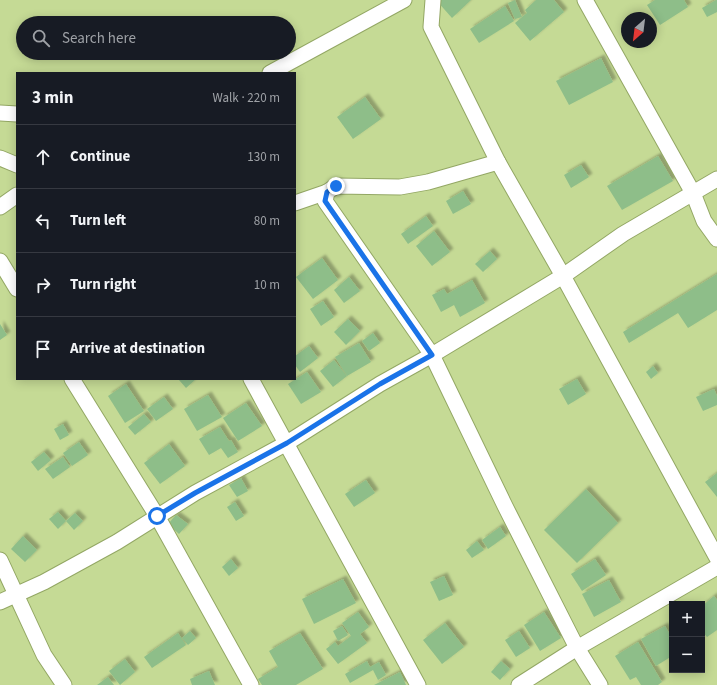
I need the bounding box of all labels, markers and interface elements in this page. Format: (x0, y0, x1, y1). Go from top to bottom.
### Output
north arrow (621, 12, 657, 48)
search box (16, 16, 296, 60)
icon: search (30, 27, 52, 49)
text: Search here (62, 28, 136, 49)
text: 3 min (32, 86, 73, 110)
text: Walk · 220 m (212, 89, 280, 107)
icon: ahead (32, 146, 54, 168)
text: Continue (70, 146, 130, 167)
text: 130 m (247, 148, 280, 166)
route end (327, 177, 345, 195)
icon: left (32, 210, 54, 232)
text: Turn left (70, 210, 126, 231)
text: 80 m (254, 212, 280, 230)
icon: right (32, 274, 54, 296)
text: Turn right (70, 274, 136, 295)
text: 10 m (254, 276, 280, 294)
icon: arrive (32, 338, 54, 360)
text: Arrive at destination (70, 338, 205, 359)
route start (148, 507, 166, 525)
map controls (669, 601, 705, 673)
button: + (669, 601, 705, 637)
button: − (669, 637, 705, 673)

